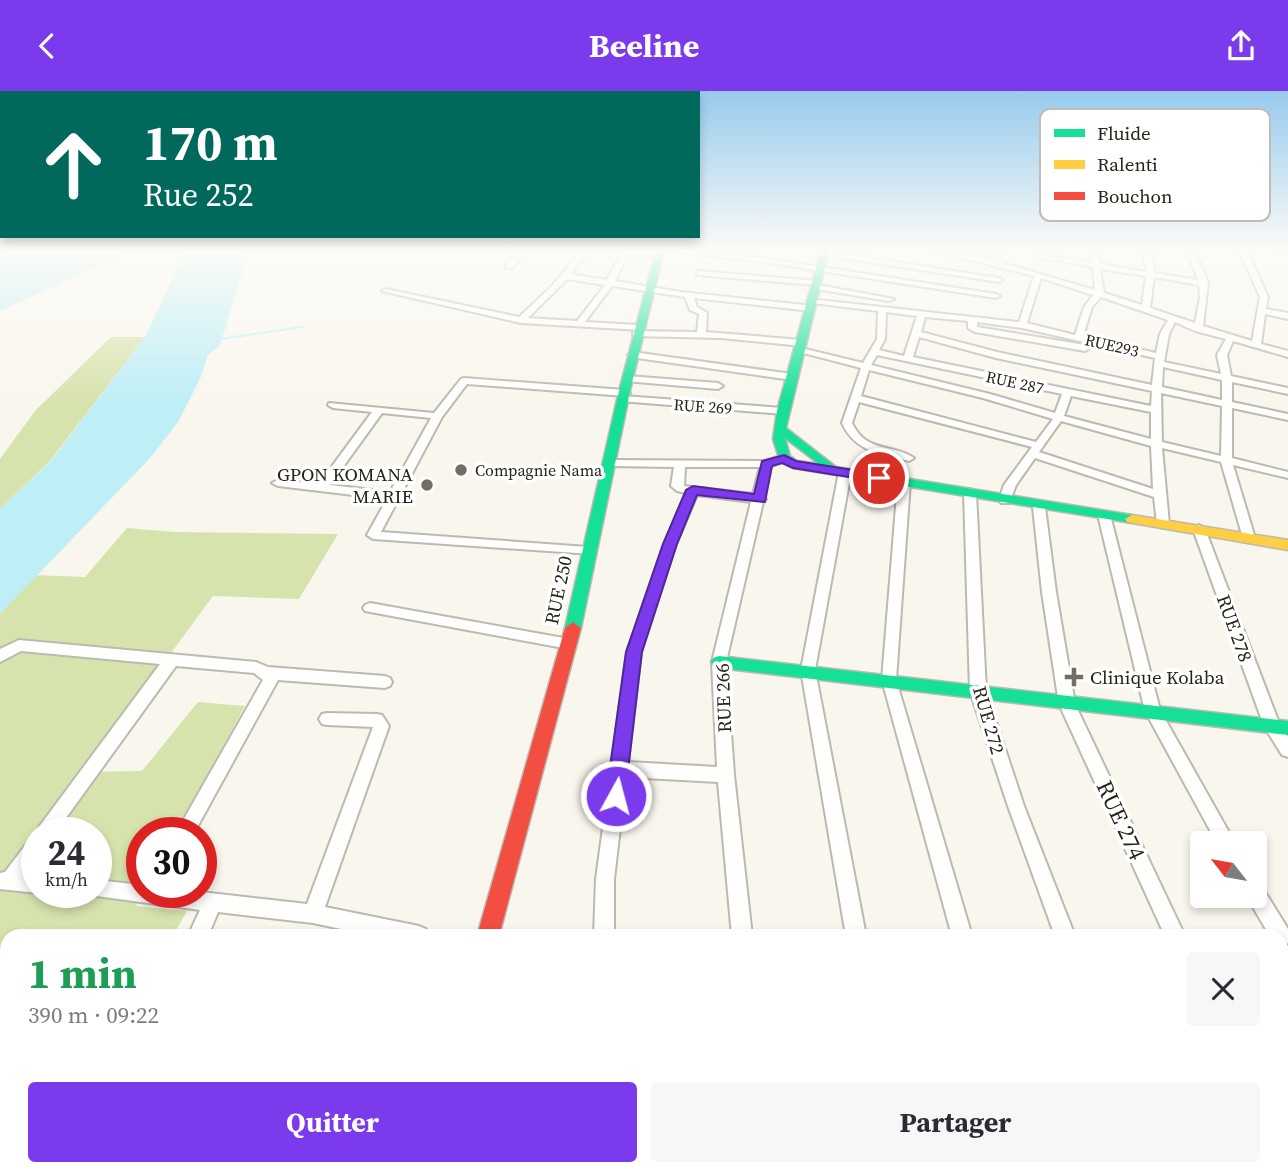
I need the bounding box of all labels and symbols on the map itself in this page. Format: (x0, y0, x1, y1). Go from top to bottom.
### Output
legend (1040, 109, 1270, 221)
text: Fluide (1097, 120, 1151, 146)
text: Ralenti (1097, 151, 1158, 177)
text: Bouchon (1097, 183, 1173, 209)
street label: RUE293 (1083, 328, 1141, 362)
street label: RUE 287 (984, 365, 1046, 399)
street label: RUE 269 (673, 393, 733, 419)
pin (849, 448, 909, 508)
place label: Compagnie Nama (475, 459, 603, 481)
place label: GPON KOMANA MARIE (277, 461, 413, 509)
marker: Compagnie Nama (453, 462, 469, 478)
marker: GPON KOMANA MARIE (419, 477, 435, 493)
street label: RUE 250 (538, 553, 578, 627)
street label: RUE 278 (1211, 591, 1259, 665)
street label: RUE 266 (709, 663, 737, 733)
place label: Clinique Kolaba (1090, 664, 1225, 690)
marker: Clinique Kolaba (1064, 667, 1084, 687)
street label: RUE 272 (967, 683, 1011, 757)
position arrow (579, 759, 653, 833)
street label: RUE 274 (1089, 775, 1154, 865)
speed limit sign: 30 (126, 817, 217, 908)
north arrow (1190, 831, 1267, 908)

